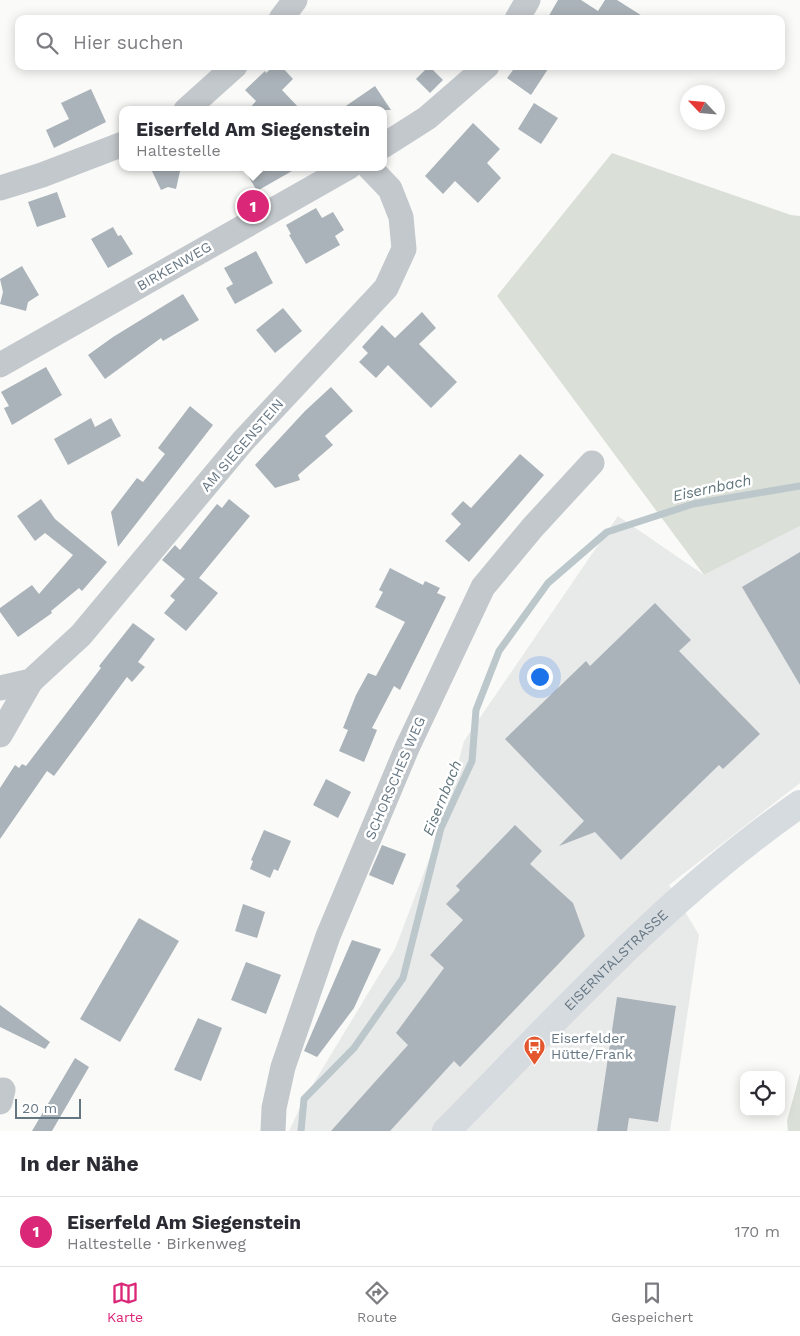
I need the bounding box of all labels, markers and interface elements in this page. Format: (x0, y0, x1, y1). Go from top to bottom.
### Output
search box (15, 15, 785, 70)
icon: search (33, 29, 61, 57)
text: Hier suchen (73, 31, 184, 54)
north arrow (680, 85, 725, 130)
popup (119, 106, 387, 171)
text: Eiserfeld Am Siegenstein (136, 118, 370, 141)
text: Haltestelle (136, 141, 221, 160)
pin: 1 (237, 187, 269, 225)
street label: BIRKENWEG (134, 238, 214, 294)
street label: AM SIEGENSTEIN (197, 395, 287, 495)
water label: Eisernbach (671, 471, 753, 505)
your location (527, 664, 553, 690)
street label: SCHORSCHES WEG (362, 714, 428, 842)
water label: Eisernbach (419, 758, 465, 838)
street label: EISERNTALSTRASSE (561, 906, 671, 1014)
place label: Eiserfelder Hütte/Frank (551, 1030, 633, 1062)
bus stop icon: Eiserfelder Hütte/Frank (523, 1034, 547, 1065)
map controls (740, 1071, 785, 1116)
button: locate (740, 1071, 785, 1116)
scale bar (15, 1096, 81, 1119)
text: 20 m (22, 1100, 57, 1116)
text: In der Nähe (20, 1151, 139, 1176)
text: Eiserfeld Am Siegenstein (67, 1211, 301, 1234)
text: 1 (33, 1222, 39, 1241)
text: 170 m (734, 1222, 780, 1241)
text: Haltestelle · Birkenweg (67, 1234, 246, 1253)
tab: Karte (107, 1279, 143, 1325)
tab: Route (357, 1279, 397, 1325)
tab: Gespeichert (611, 1279, 693, 1325)

